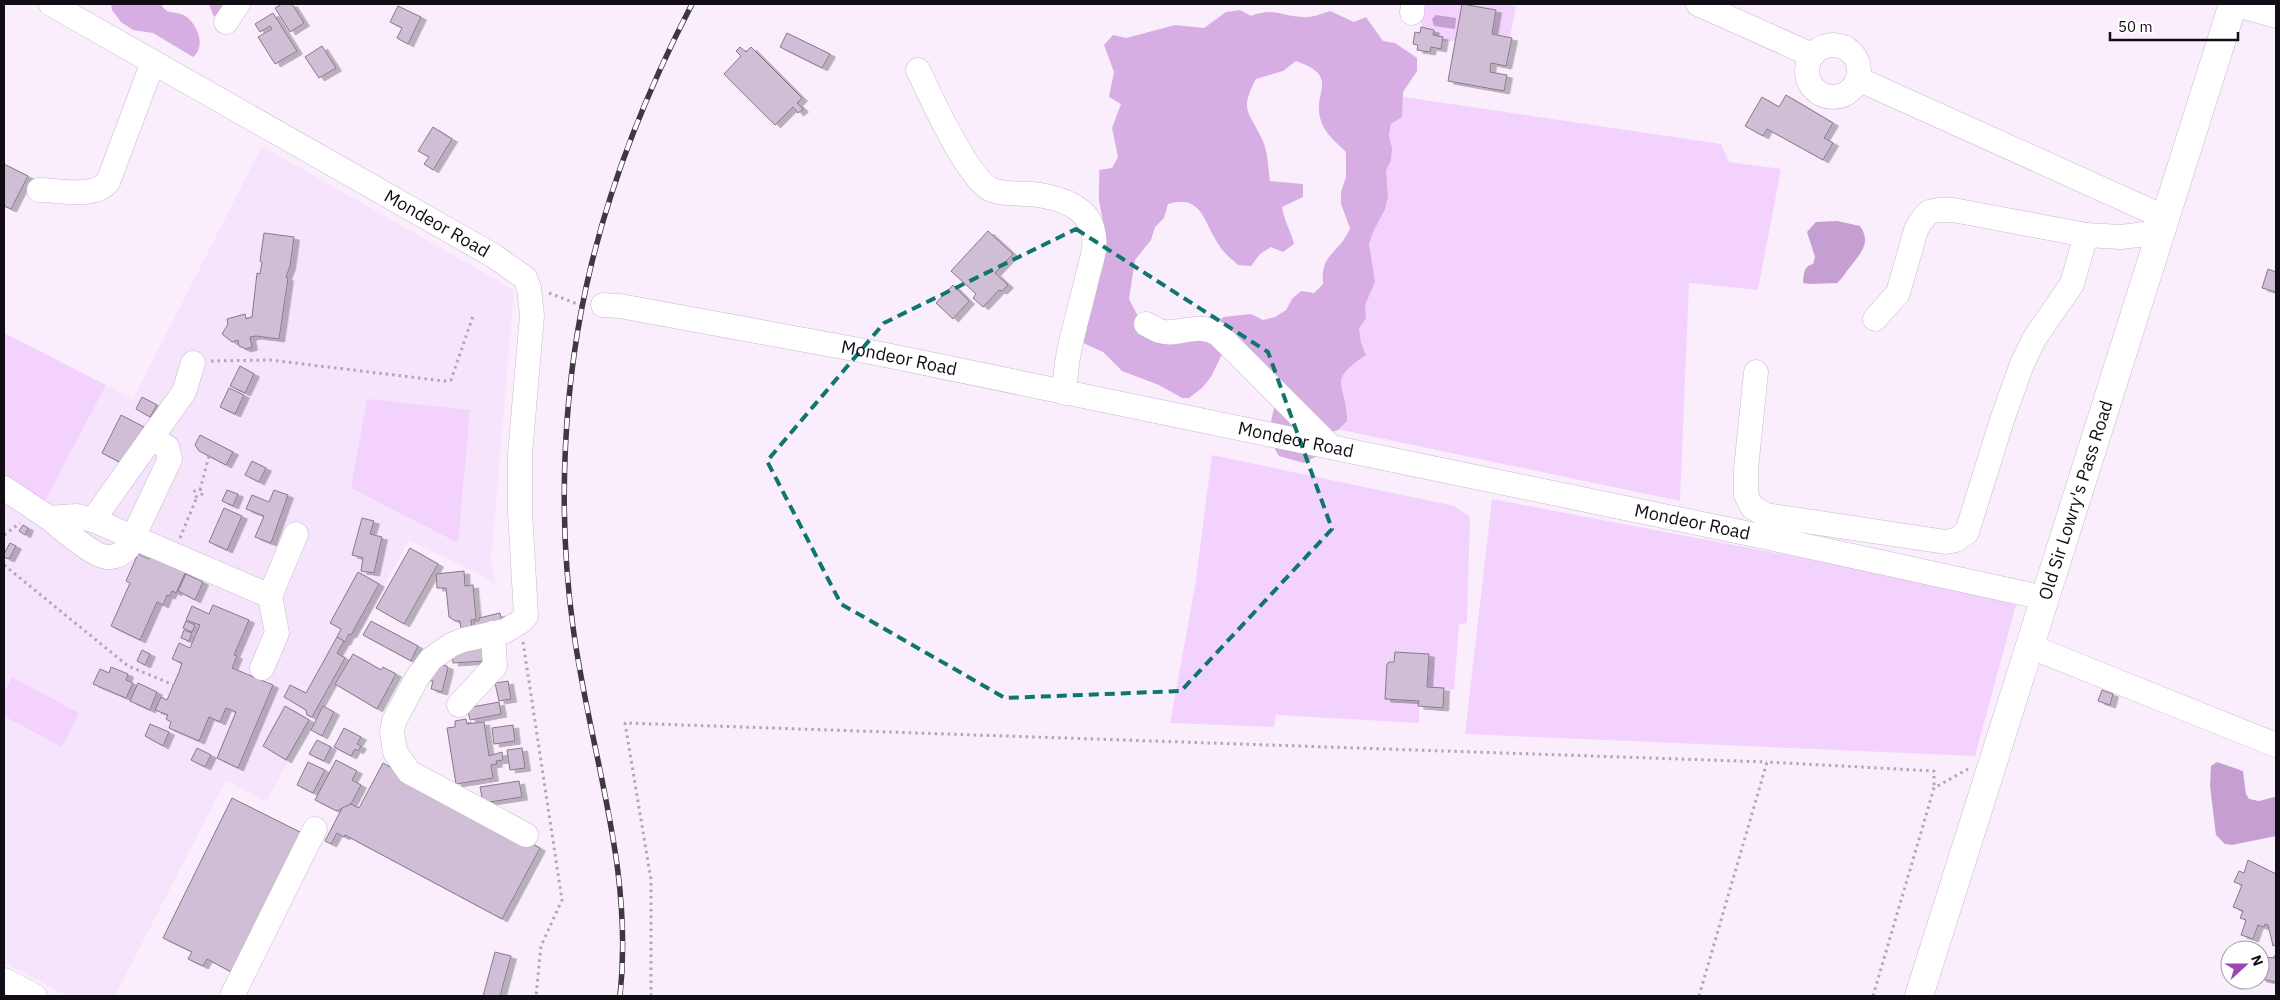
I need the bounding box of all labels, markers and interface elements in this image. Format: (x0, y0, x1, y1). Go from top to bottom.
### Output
scale bar (2110, 10, 2238, 42)
text: 50 m (2118, 17, 2153, 36)
street label: Mondeor Road (380, 184, 494, 262)
street label: Mondeor Road (839, 335, 959, 380)
street label: Old Sir Lowry's Pass Road (2033, 398, 2118, 603)
street label: Mondeor Road (1236, 416, 1356, 463)
street label: Mondeor Road (1633, 498, 1752, 545)
north arrow (2220, 940, 2270, 990)
text: N (2247, 952, 2267, 968)

